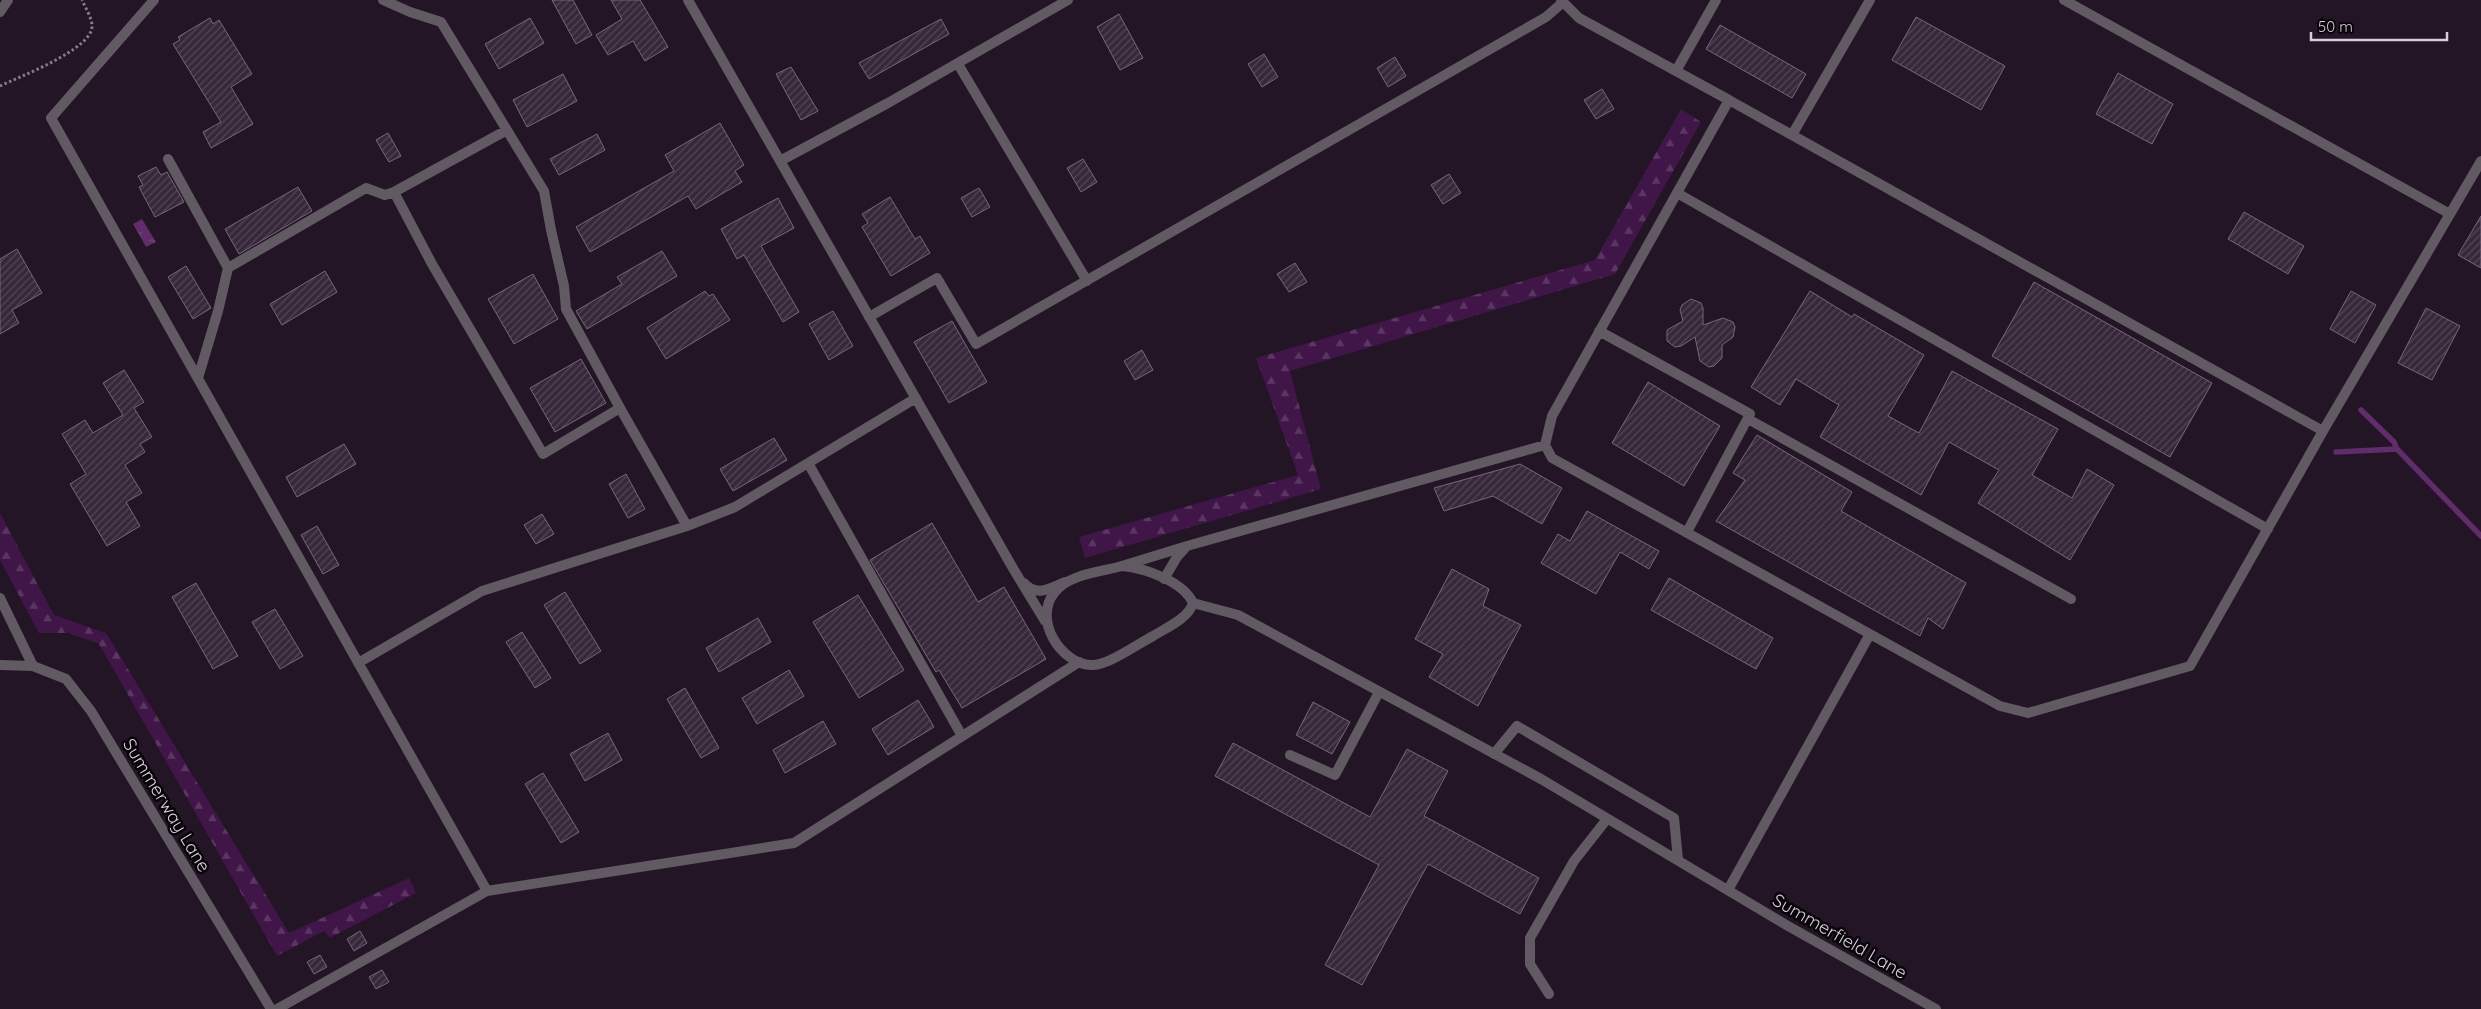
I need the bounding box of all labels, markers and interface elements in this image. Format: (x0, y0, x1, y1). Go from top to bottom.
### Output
scale bar (2311, 10, 2447, 42)
text: 50 m (2318, 17, 2353, 36)
street label: Summerway Lane (118, 734, 216, 876)
street label: Summerfield Lane (1769, 888, 1911, 984)

